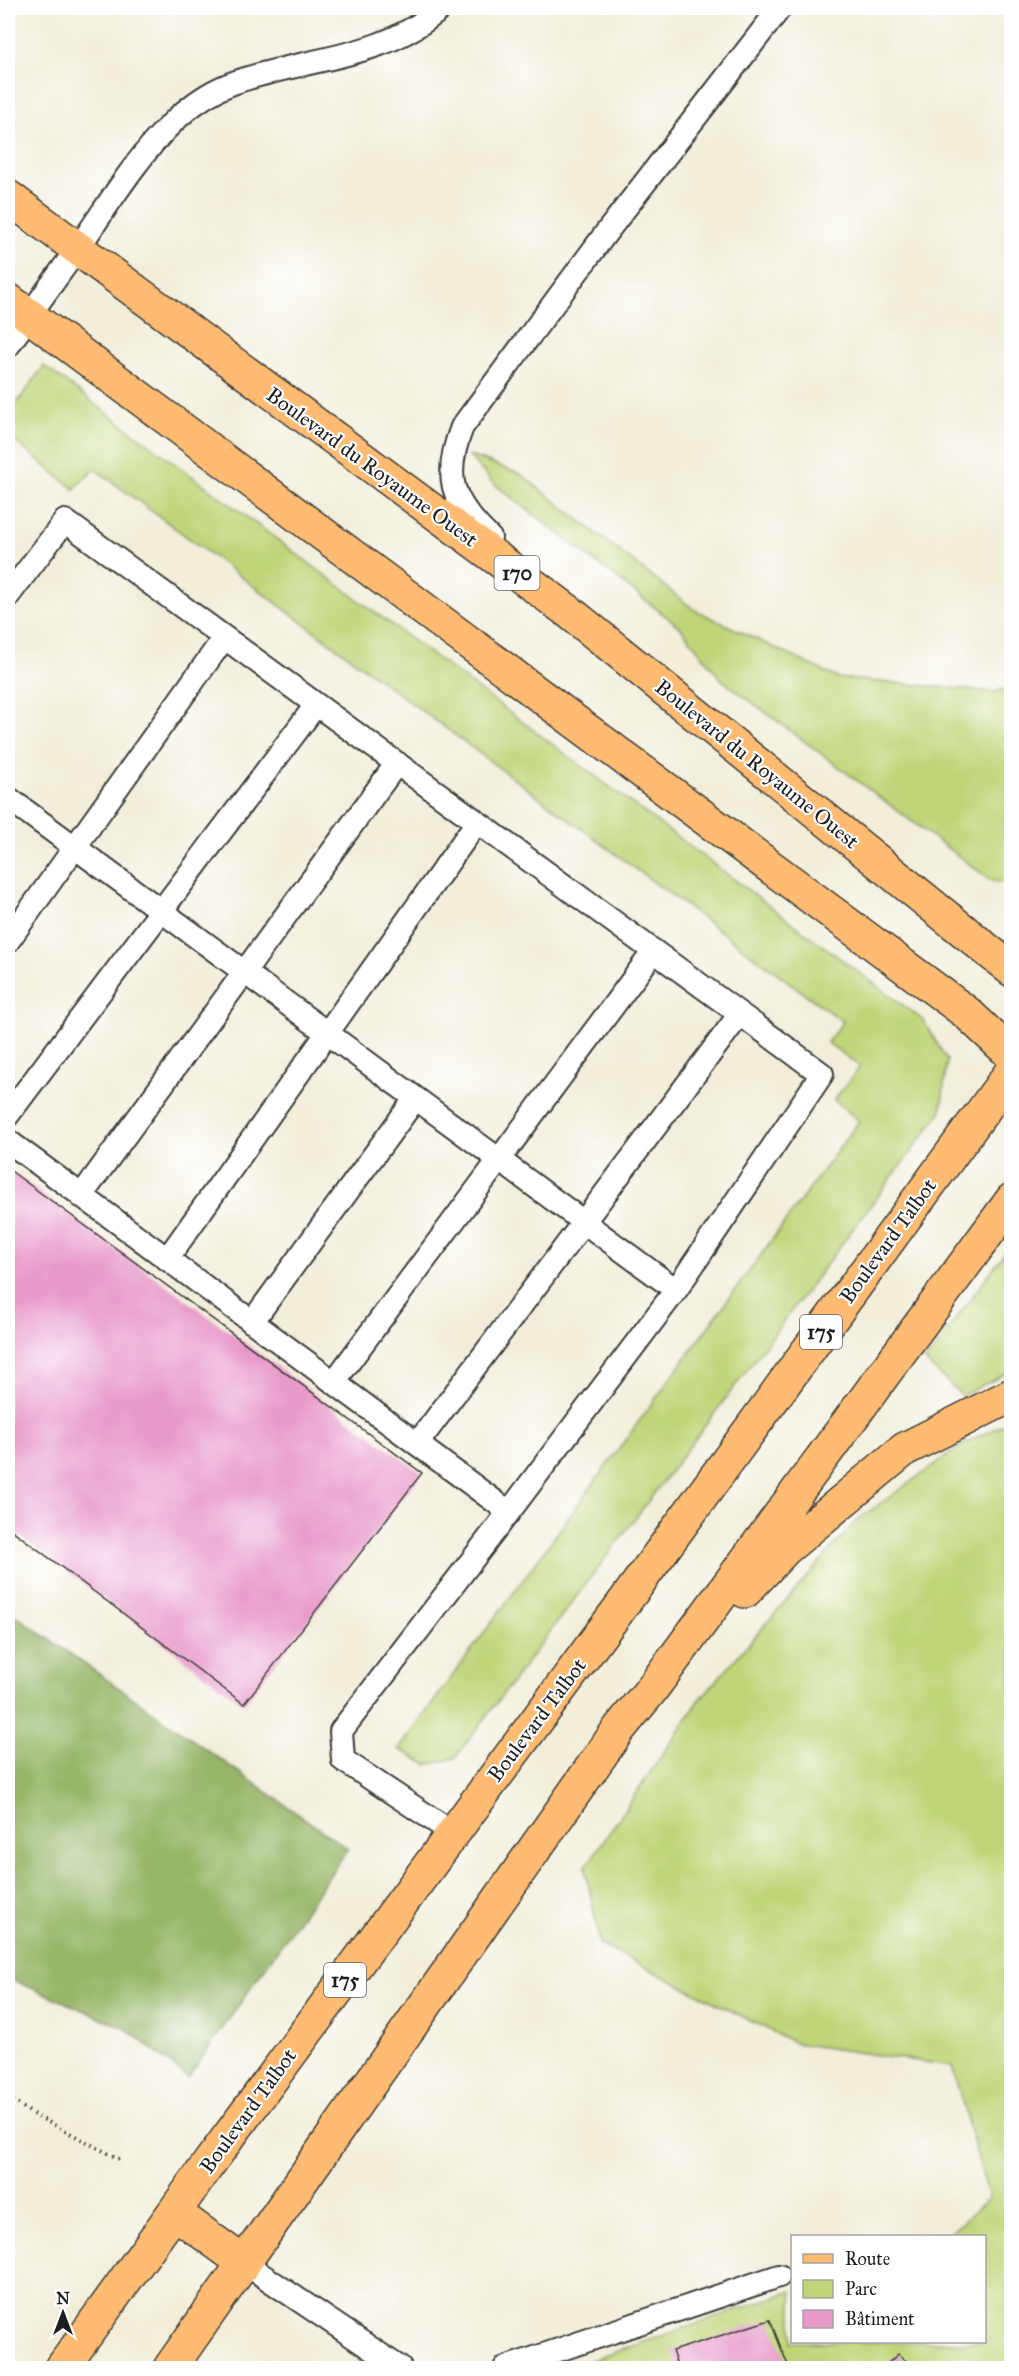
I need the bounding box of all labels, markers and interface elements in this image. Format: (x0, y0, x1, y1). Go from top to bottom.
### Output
street label: Boulevard du Royaume Ouest (261, 382, 483, 553)
road number: 170 (494, 556, 540, 590)
street label: Boulevard du Royaume Ouest (650, 674, 865, 855)
street label: Boulevard Talbot (834, 1173, 942, 1308)
road number: 175 (800, 1315, 842, 1349)
street label: Boulevard Talbot (482, 1653, 592, 1787)
road number: 175 (324, 1963, 366, 1997)
street label: Boulevard Talbot (194, 2043, 302, 2178)
legend (791, 2235, 986, 2343)
text: Route (845, 2248, 890, 2270)
text: Parc (845, 2278, 877, 2300)
north arrow (33, 2283, 93, 2343)
text: N (56, 2289, 70, 2308)
text: Bâtiment (845, 2308, 915, 2330)

